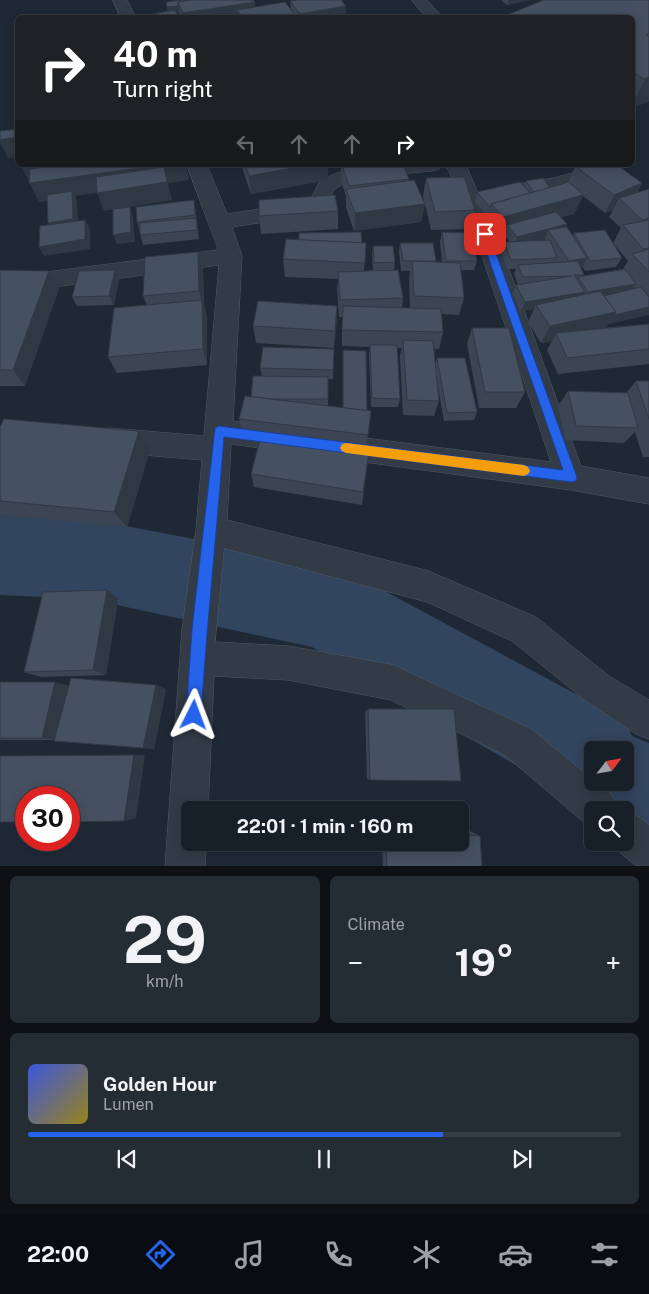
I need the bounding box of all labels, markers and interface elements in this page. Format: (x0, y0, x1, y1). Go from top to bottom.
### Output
text: 40 m (113, 34, 198, 75)
icon: right (30, 35, 95, 100)
text: Turn right (113, 76, 213, 102)
icon: left (232, 130, 260, 158)
icon: ahead (285, 130, 313, 158)
icon: ahead (338, 130, 366, 158)
icon: right (391, 130, 419, 158)
pin (464, 213, 506, 255)
icon: arrive (471, 220, 499, 248)
position arrow (167, 688, 219, 740)
north arrow (584, 741, 634, 791)
map controls (584, 741, 634, 851)
speed limit sign: 30 (15, 786, 80, 851)
button: search (584, 801, 634, 851)
text: 22:01 · 1 min · 160 m (237, 815, 413, 837)
text: 29 (123, 901, 207, 978)
text: Climate (348, 915, 405, 934)
text: 19° (455, 940, 514, 985)
text: − (348, 946, 363, 979)
text: + (605, 946, 621, 979)
text: km/h (146, 972, 184, 991)
text: Golden Hour (103, 1073, 217, 1095)
text: Lumen (103, 1095, 154, 1114)
icon: previous (113, 1145, 141, 1173)
icon: pause (310, 1145, 338, 1173)
icon: next (508, 1145, 536, 1173)
icon: directions (143, 1237, 178, 1272)
icon: music (232, 1237, 267, 1272)
icon: phone (321, 1237, 356, 1272)
icon: climate (409, 1237, 444, 1272)
icon: car (498, 1237, 533, 1272)
icon: filters (587, 1237, 622, 1272)
text: 22:00 (27, 1241, 89, 1267)

